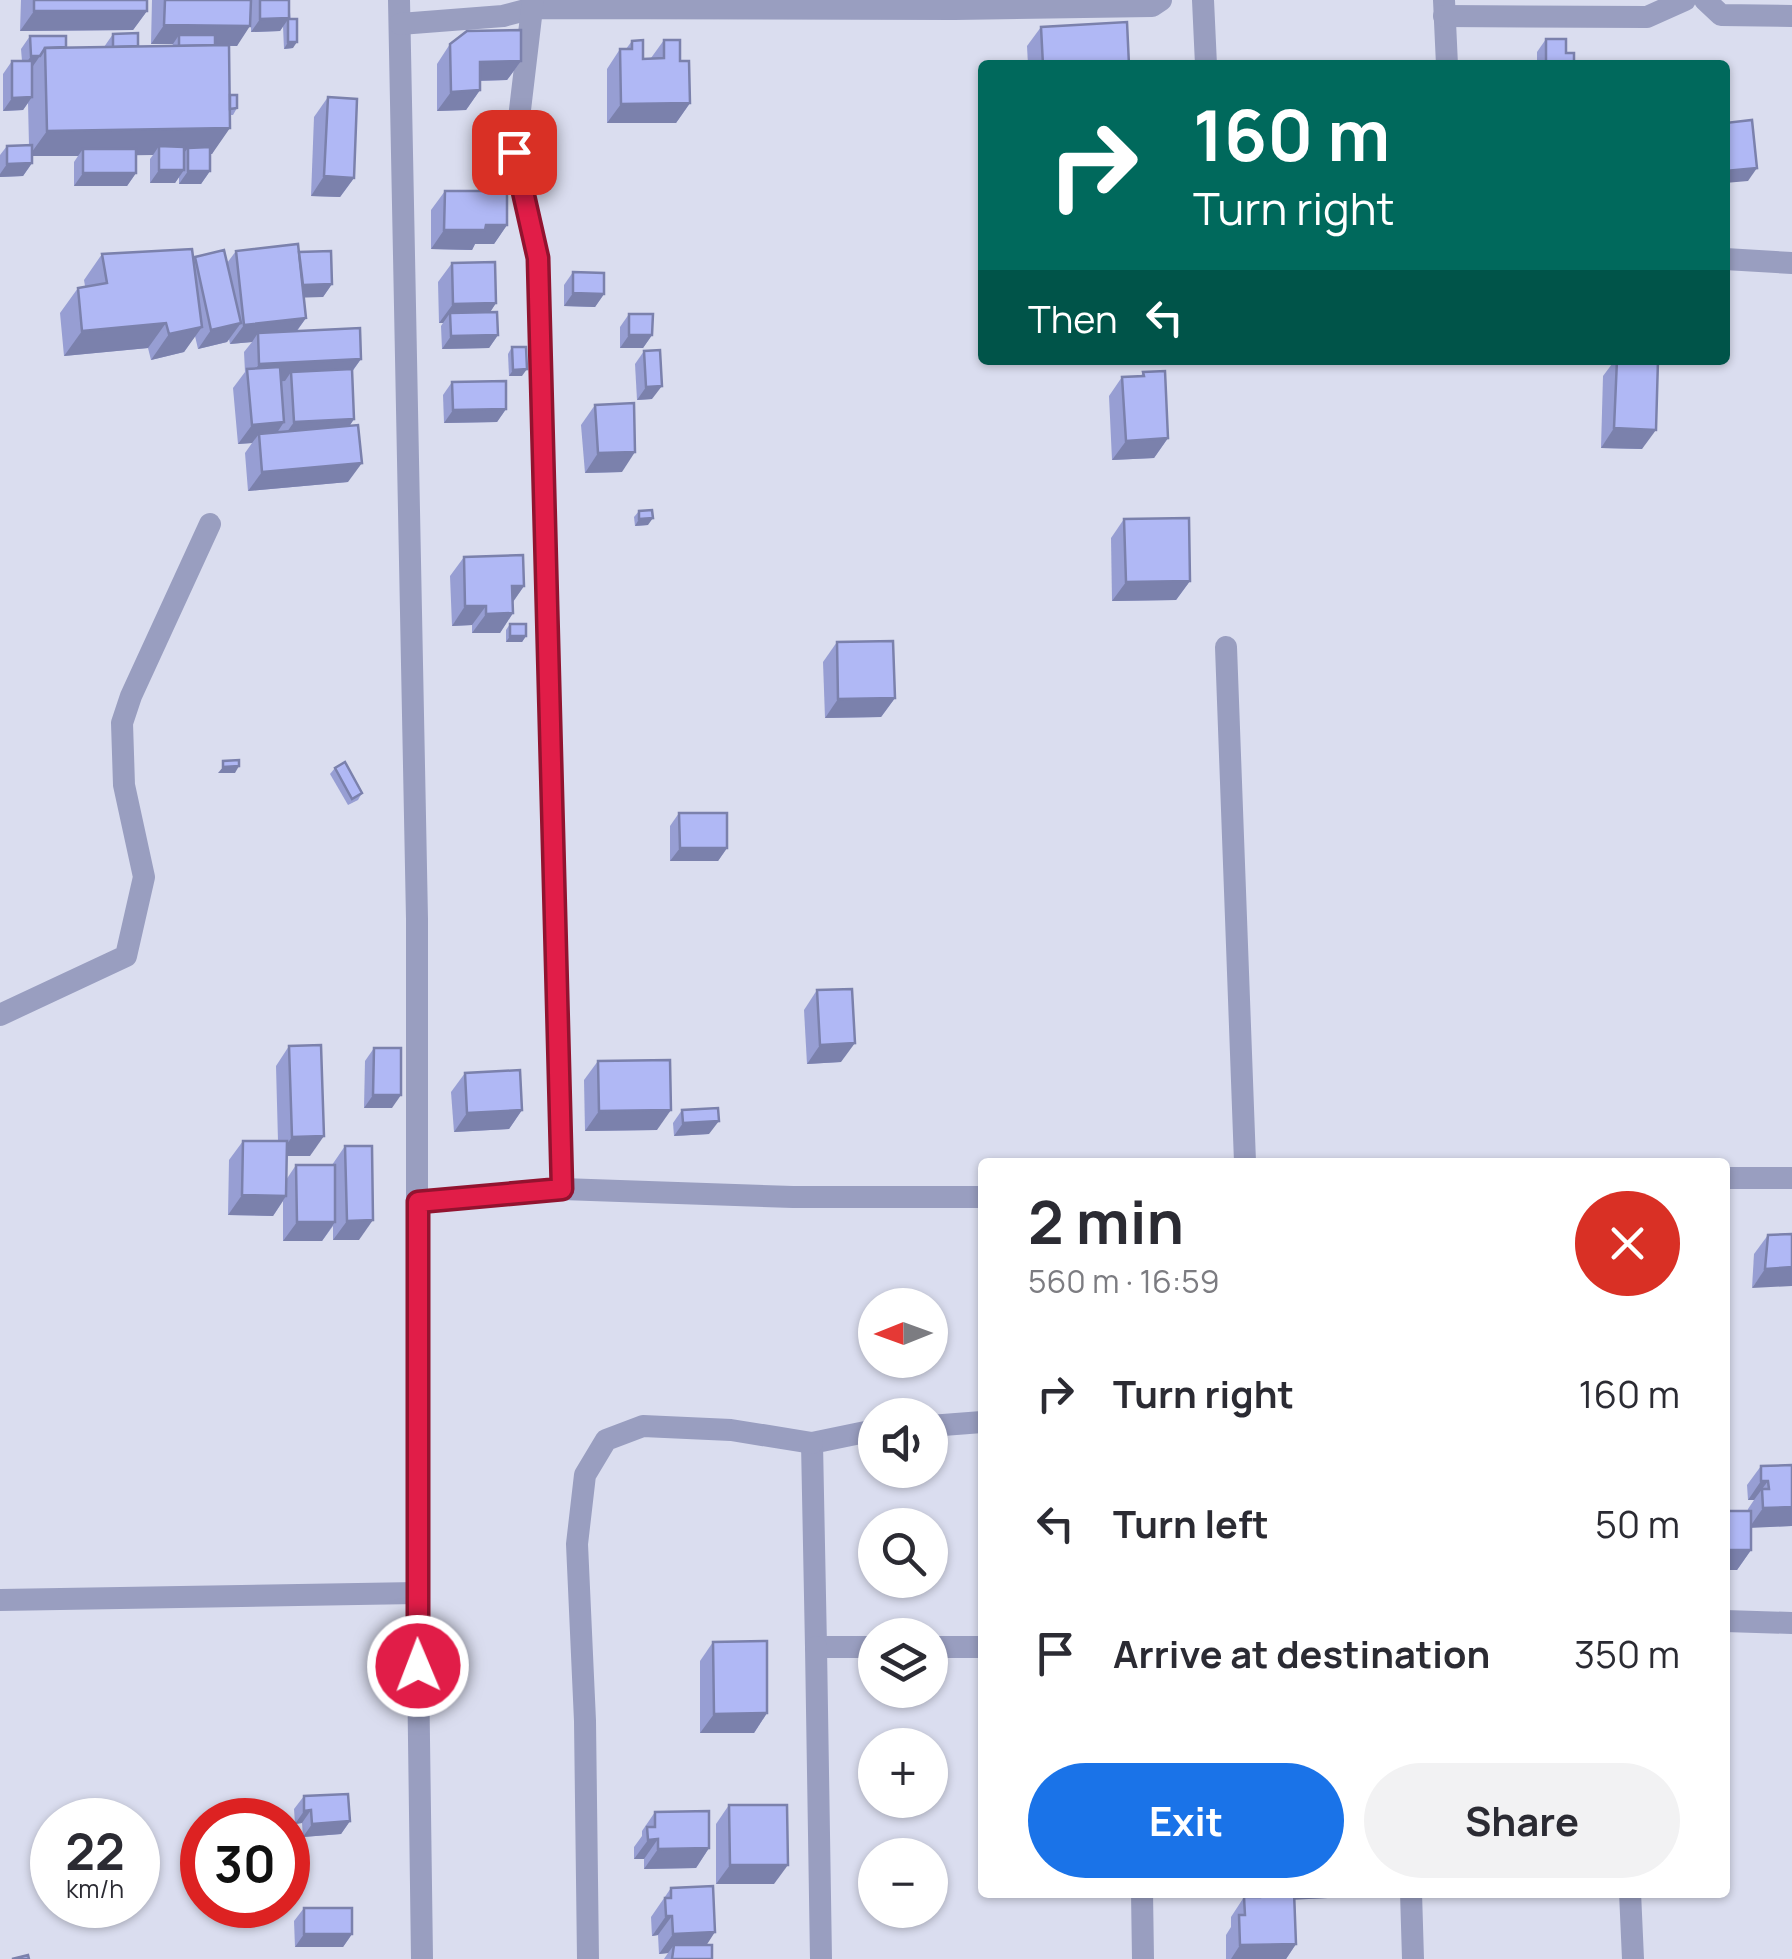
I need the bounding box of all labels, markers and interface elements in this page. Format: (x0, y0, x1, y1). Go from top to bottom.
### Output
text: 160 m (1193, 86, 1390, 182)
icon: right (1028, 100, 1158, 230)
pin (472, 110, 557, 195)
icon: arrive (487, 125, 542, 180)
text: Turn right (1193, 177, 1394, 239)
icon: left (1137, 290, 1192, 345)
text: Then (1028, 292, 1117, 344)
text: 2 min (1028, 1180, 1184, 1262)
button: close (1575, 1191, 1680, 1296)
text: 560 m · 16:59 (1028, 1259, 1220, 1303)
north arrow (858, 1288, 948, 1378)
map controls (858, 1288, 948, 1928)
icon: right (1028, 1366, 1083, 1421)
text: Turn right (1113, 1367, 1294, 1419)
text: 160 m (1579, 1367, 1680, 1419)
button: sound (858, 1398, 948, 1488)
icon: left (1028, 1496, 1083, 1551)
text: Turn left (1113, 1497, 1269, 1549)
text: 50 m (1595, 1497, 1680, 1549)
button: search (858, 1508, 948, 1598)
position arrow (366, 1614, 470, 1718)
button: layers (858, 1618, 948, 1708)
icon: arrive (1028, 1626, 1083, 1681)
text: Arrive at destination (1113, 1627, 1490, 1679)
text: 350 m (1574, 1627, 1680, 1679)
button: + (858, 1728, 948, 1818)
button: Exit (1028, 1763, 1344, 1878)
button: Share (1364, 1763, 1680, 1878)
speed limit sign: 30 (180, 1798, 310, 1928)
text: 22 (65, 1817, 125, 1885)
button: − (858, 1838, 948, 1928)
text: km/h (66, 1871, 124, 1906)

